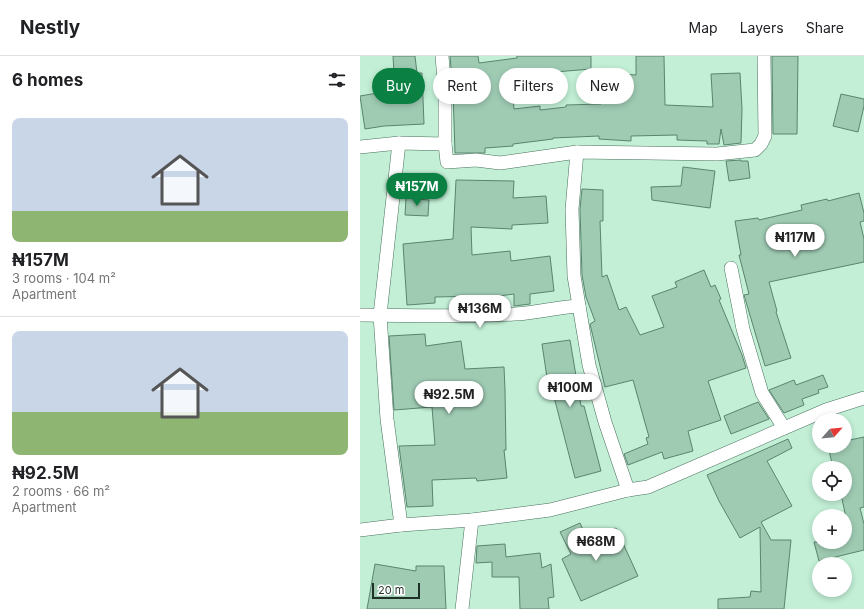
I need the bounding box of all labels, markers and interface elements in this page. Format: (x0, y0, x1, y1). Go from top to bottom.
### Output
text: Nestly (20, 16, 80, 39)
text: Map (689, 19, 718, 36)
text: Layers (740, 19, 784, 36)
text: Share (806, 19, 844, 36)
chip: Buy (372, 68, 425, 104)
chip: Rent (433, 68, 491, 104)
chip: Filters (499, 68, 568, 104)
chip: New (576, 68, 634, 104)
icon: filters (326, 69, 348, 91)
text: 6 homes (12, 70, 83, 90)
icon: home (144, 144, 216, 216)
pin: ₦157M (389, 173, 445, 207)
text: ₦157M (395, 178, 439, 194)
pin: ₦117M (767, 224, 823, 258)
text: ₦117M (775, 229, 815, 245)
text: ₦157M (12, 250, 69, 270)
text: 3 rooms · 104 m² (12, 270, 116, 286)
text: Apartment (12, 286, 77, 302)
pin: ₦136M (452, 295, 508, 329)
text: ₦136M (458, 300, 502, 316)
icon: home (144, 357, 216, 429)
pin: ₦100M (542, 374, 598, 408)
text: ₦100M (547, 379, 593, 395)
pin: ₦92.5M (416, 381, 482, 415)
text: ₦92.5M (423, 386, 475, 402)
north arrow (812, 413, 852, 453)
map controls (812, 413, 852, 597)
button: locate (812, 461, 852, 501)
text: ₦92.5M (12, 463, 79, 483)
text: 2 rooms · 66 m² (12, 483, 110, 499)
text: Apartment (12, 499, 77, 515)
button: + (812, 509, 852, 549)
pin: ₦68M (572, 528, 620, 562)
text: ₦68M (577, 533, 615, 549)
button: − (812, 557, 852, 597)
scale bar (372, 581, 420, 600)
text: 20 m (378, 583, 404, 597)

